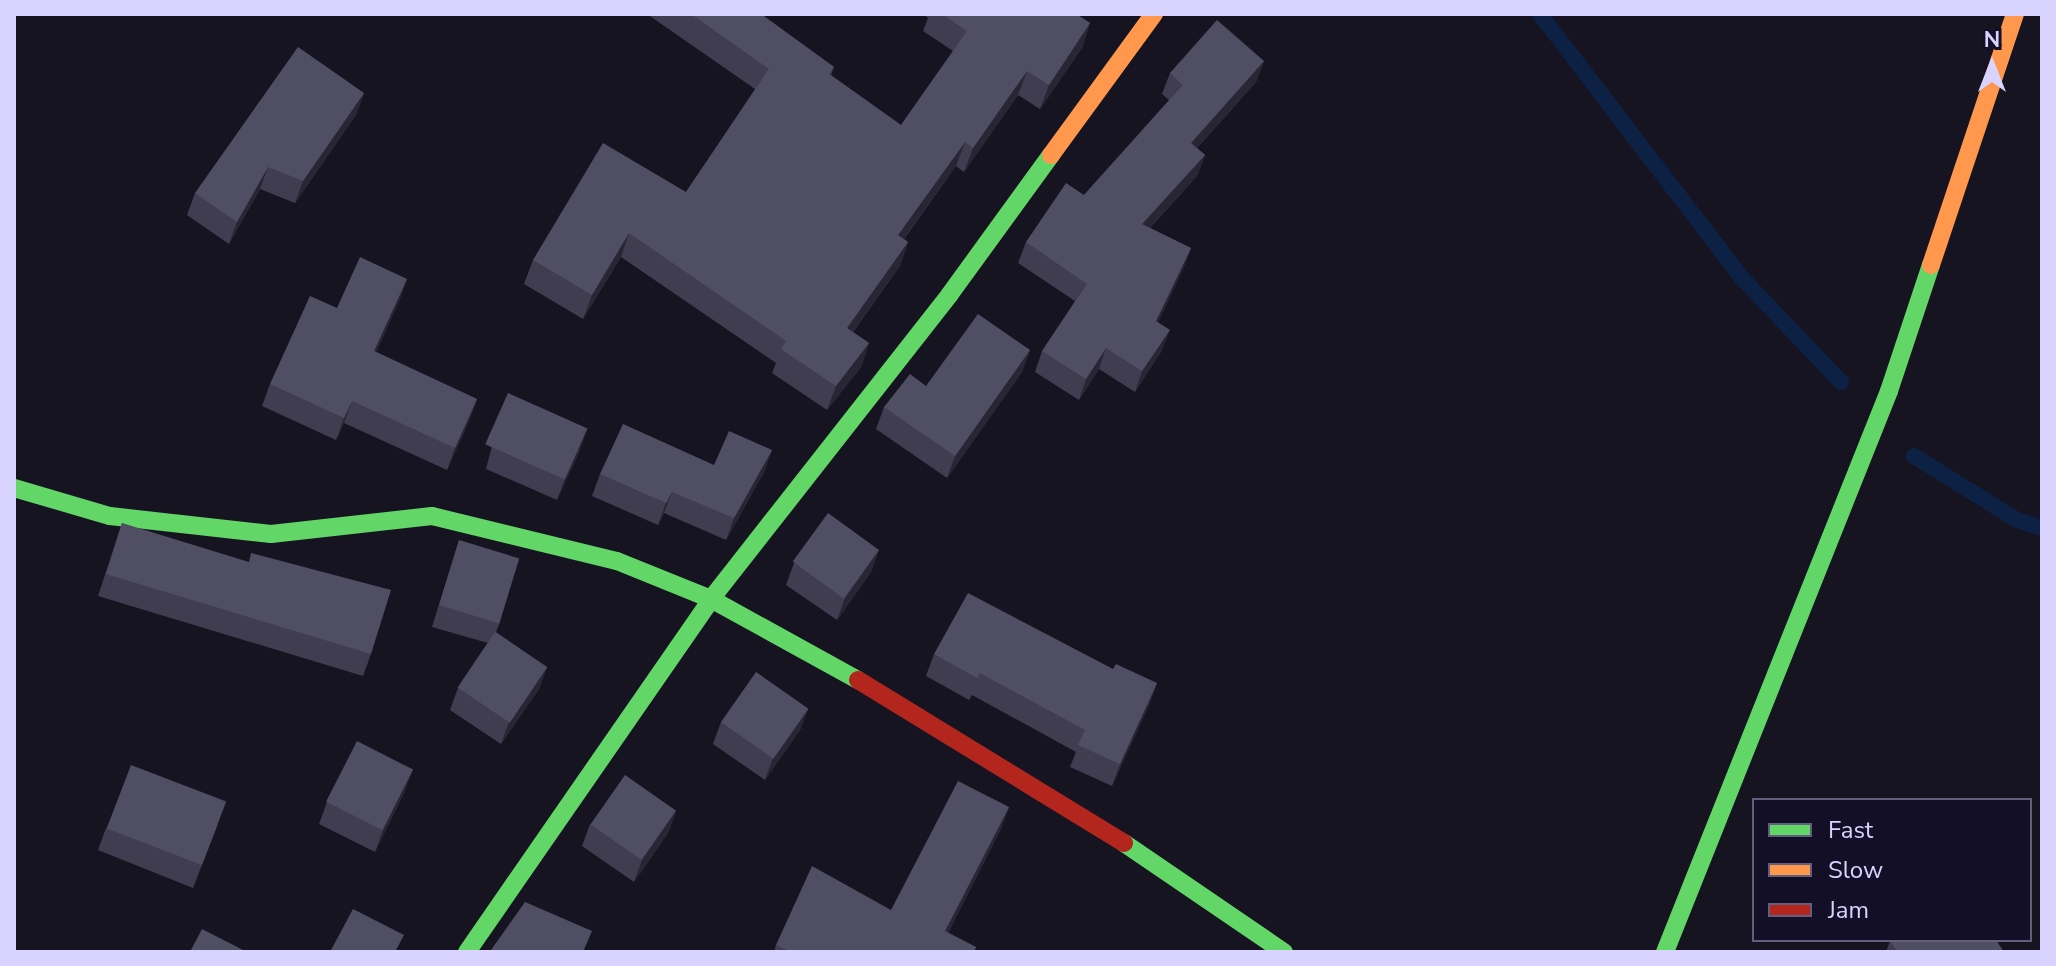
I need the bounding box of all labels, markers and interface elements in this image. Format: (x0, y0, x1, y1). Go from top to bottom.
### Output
north arrow (1952, 24, 2032, 104)
text: N (1984, 25, 2000, 55)
legend (1752, 798, 2032, 942)
text: Fast (1828, 814, 1873, 846)
text: Slow (1828, 854, 1883, 886)
text: Jam (1828, 894, 1869, 926)

